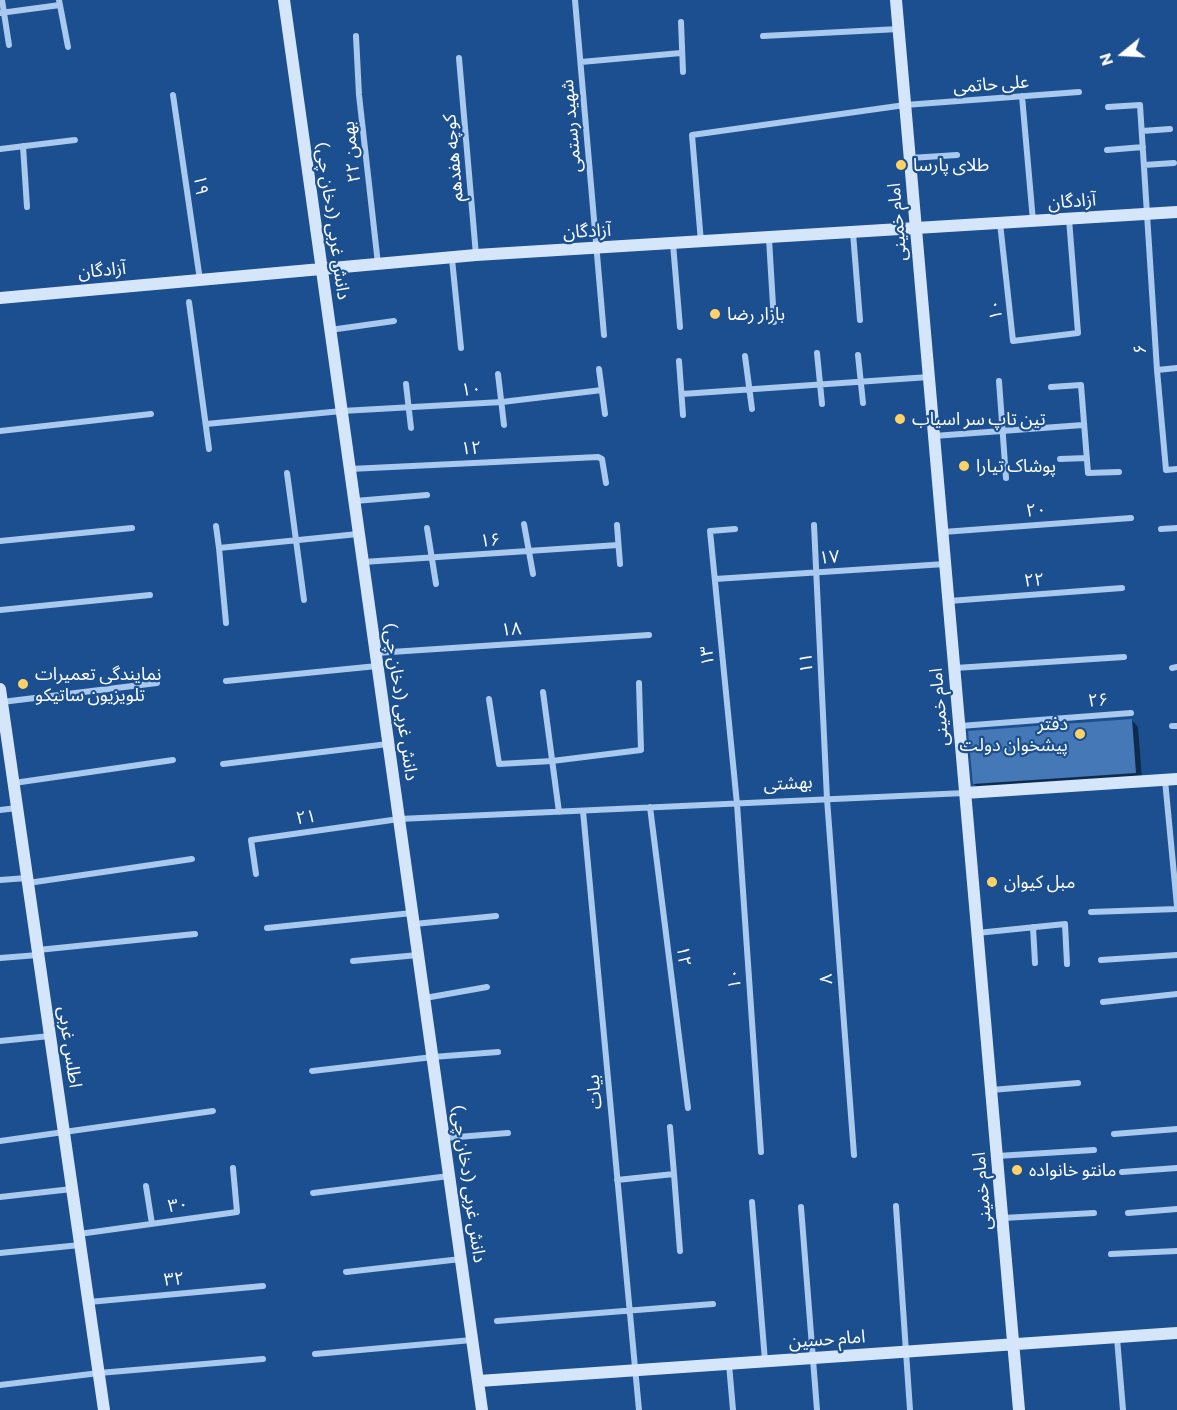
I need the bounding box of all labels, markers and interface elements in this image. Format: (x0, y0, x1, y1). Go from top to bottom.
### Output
north arrow (1093, 24, 1153, 84)
text: N (1095, 51, 1116, 68)
street label: علی حاتمی (952, 71, 1030, 97)
street label: شهید رستمی (556, 78, 586, 174)
street label: کوچه هفدهم (438, 113, 468, 203)
street label: ۲۲ بهمن (337, 120, 365, 184)
street label: دانش غربی (دخان چی) (311, 141, 355, 301)
place label: طلای پارسا (913, 154, 989, 176)
marker: طلای پارسا (894, 158, 908, 172)
street label: ۱۹ (189, 173, 213, 197)
street label: امام خمینی (883, 182, 911, 262)
street label: آزادگان (1047, 189, 1097, 213)
street label: آزادگان (562, 219, 612, 243)
street label: آزادگان (77, 257, 127, 283)
street label: ۱۰ (983, 298, 1007, 322)
place label: بازار رضا (727, 303, 785, 325)
marker: بازار رضا (708, 307, 722, 321)
street label: ۶ (1129, 343, 1151, 355)
street label: ۱۰ (460, 378, 482, 400)
place label: تین تاپ سر اسیاب (912, 408, 1046, 430)
marker: تین تاپ سر اسیاب (893, 412, 907, 426)
street label: ۱۲ (460, 437, 482, 459)
place label: پوشاک تیارا (976, 455, 1056, 477)
marker: پوشاک تیارا (957, 459, 971, 473)
street label: ۲۰ (1025, 499, 1047, 521)
street label: ۱۶ (479, 529, 501, 551)
street label: ۱۷ (818, 546, 840, 568)
street label: ۲۲ (1023, 569, 1045, 591)
street label: ۱۸ (500, 618, 522, 640)
street label: دانش غربی (دخان چی) (379, 622, 423, 782)
street label: ۱۳ (695, 645, 719, 667)
street label: ۱۱ (795, 652, 817, 674)
place label: نمایندگی تعمیرات تلویزیون ساتیکو (35, 663, 161, 706)
street label: امام خمینی (925, 667, 953, 747)
marker: نمایندگی تعمیرات تلویزیون ساتیکو (16, 677, 30, 691)
street label: ۲۶ (1087, 689, 1109, 711)
place label: دفتر پیشخوان دولت (960, 713, 1068, 756)
marker: دفتر پیشخوان دولت (1073, 727, 1087, 741)
street label: بهشتی (763, 771, 813, 795)
street label: ۲۱ (294, 805, 318, 829)
place label: مبل کیوان (1004, 871, 1075, 893)
marker: مبل کیوان (985, 875, 999, 889)
street label: ۱۲ (672, 944, 696, 968)
street label: ۱۰ (723, 968, 745, 990)
street label: ۸ (815, 973, 837, 985)
street label: اطلس غربی (54, 1005, 86, 1089)
street label: بیات (582, 1074, 606, 1110)
street label: دانش غربی (دخان چی) (447, 1104, 491, 1264)
street label: امام خمینی (968, 1151, 996, 1231)
place label: مانتو خانواده (1029, 1159, 1117, 1181)
marker: مانتو خانواده (1010, 1163, 1024, 1177)
street label: ۳۰ (166, 1193, 190, 1217)
street label: ۳۲ (163, 1267, 185, 1291)
street label: امام حسین (788, 1326, 866, 1352)

